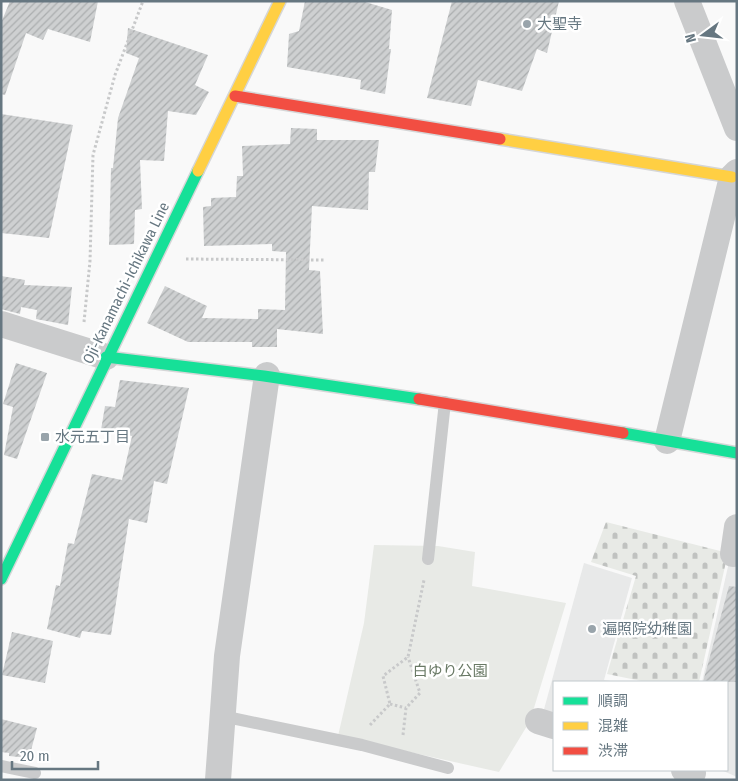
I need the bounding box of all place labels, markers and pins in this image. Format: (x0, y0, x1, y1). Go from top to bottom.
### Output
place label: 大聖寺 (537, 15, 582, 33)
marker: 大聖寺 (521, 18, 533, 30)
place label: 水元五丁目 (55, 428, 130, 446)
marker: 水元五丁目 (39, 431, 51, 443)
place label: 遍照院幼稚園 (602, 620, 692, 638)
marker: 遍照院幼稚園 (586, 623, 598, 635)

